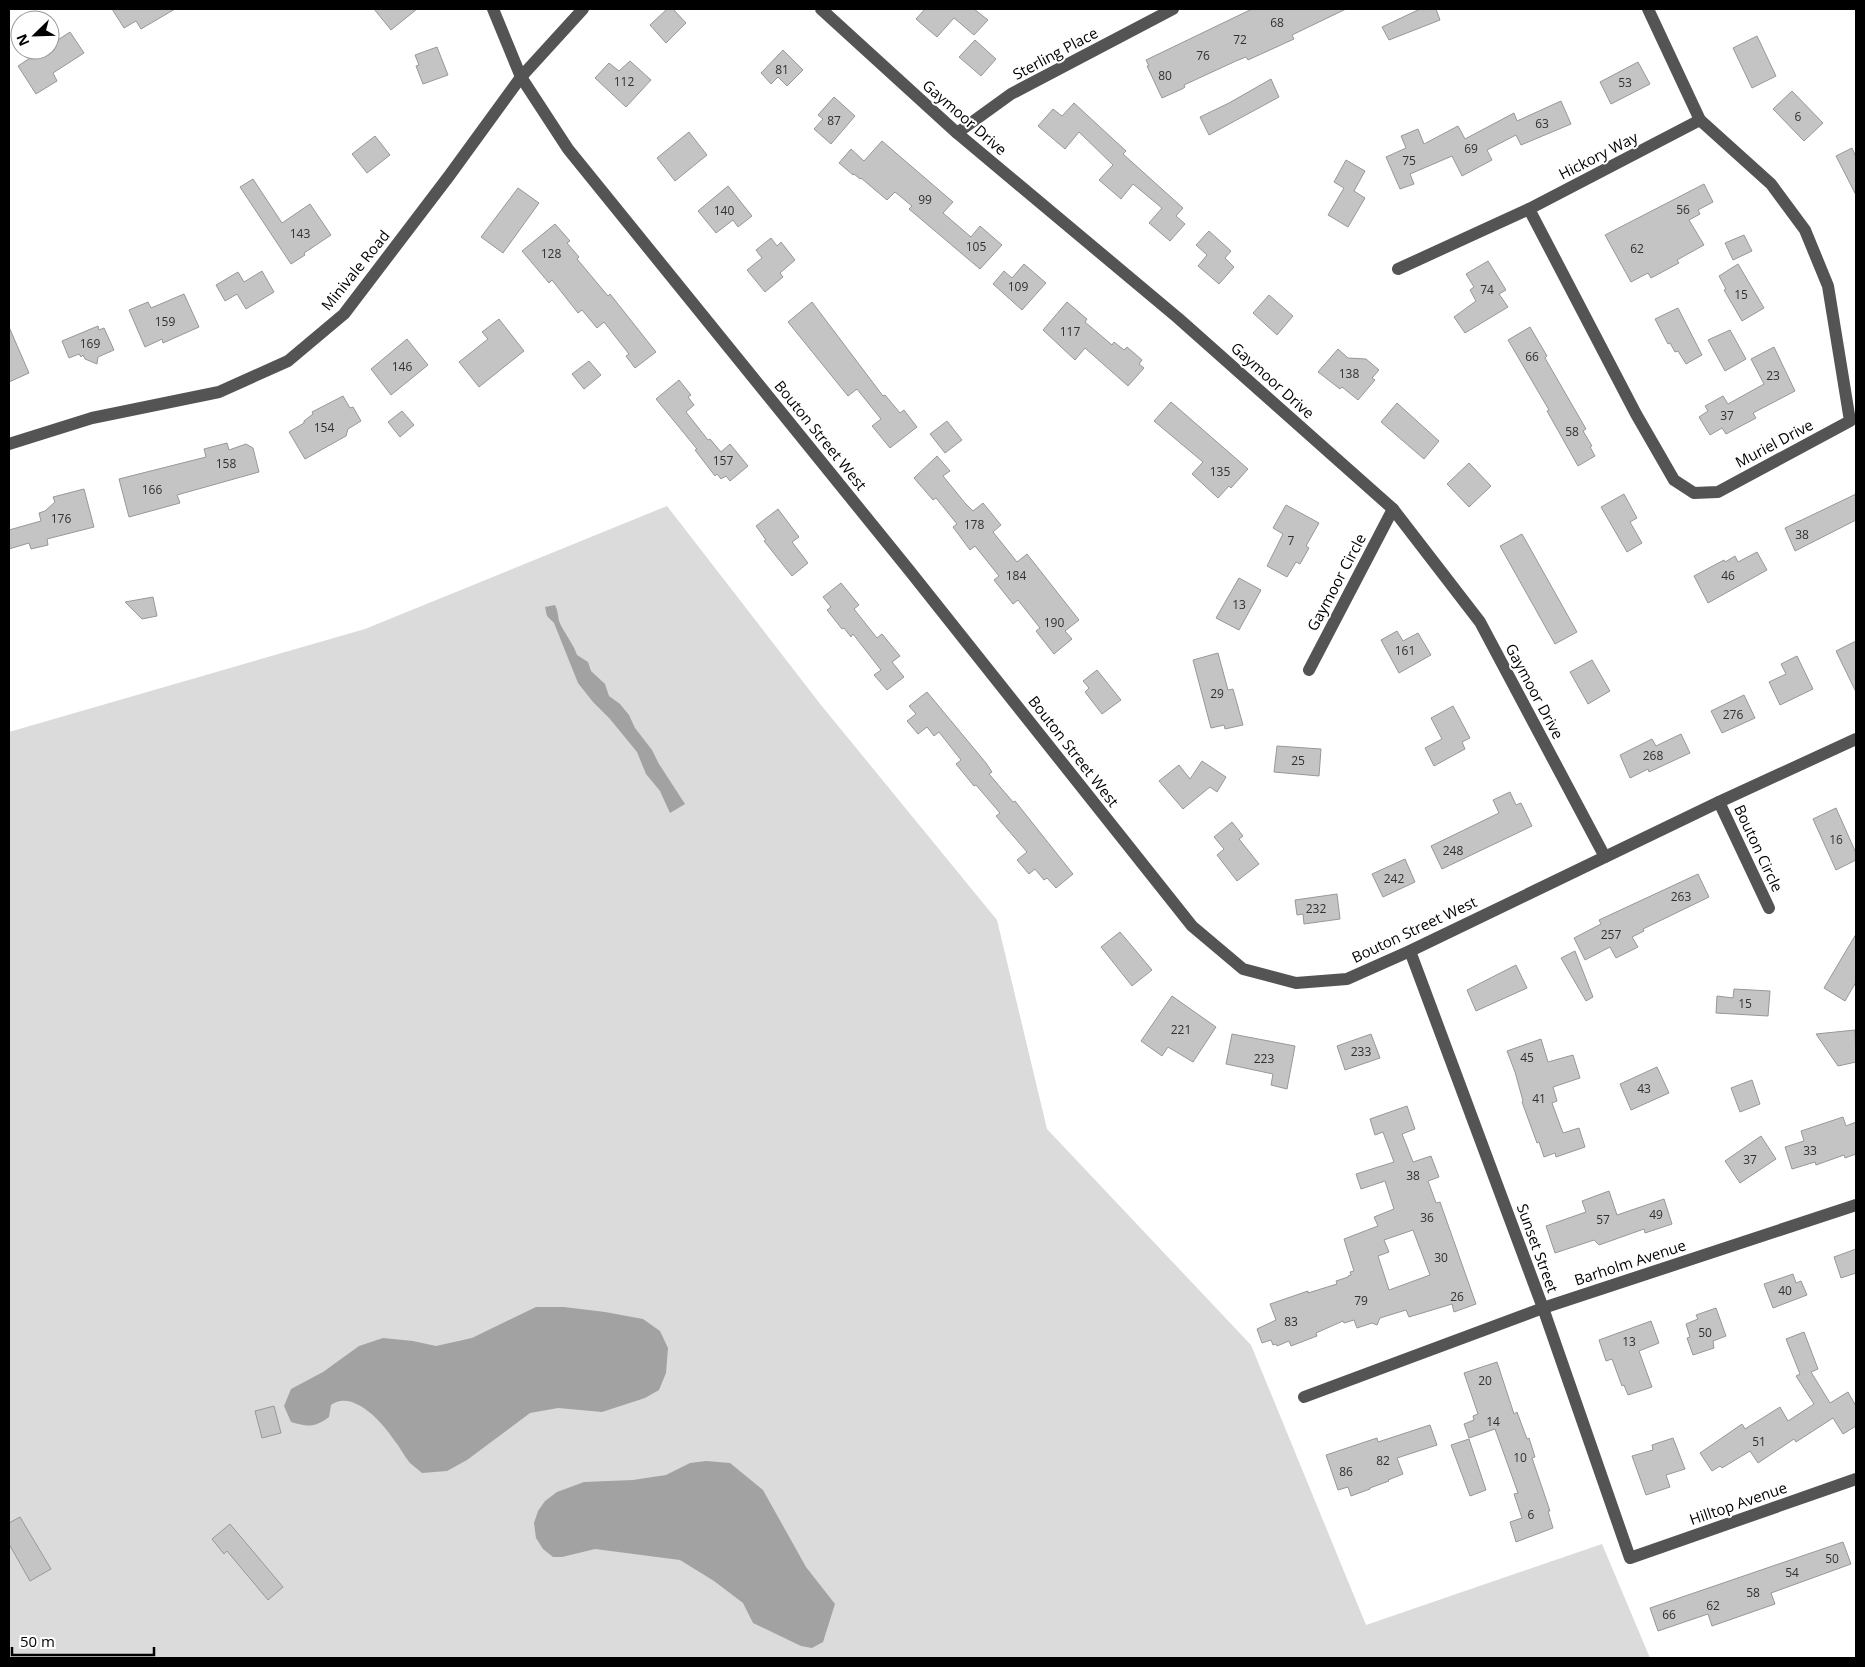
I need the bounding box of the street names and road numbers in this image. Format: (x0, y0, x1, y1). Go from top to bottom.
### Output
street label: Sterling Place (1009, 22, 1101, 84)
street label: Gaymoor Drive (919, 75, 1011, 159)
street label: Hickory Way (1555, 126, 1641, 183)
street label: Minivale Road (316, 226, 394, 314)
street label: Gaymoor Drive (1227, 337, 1319, 423)
street label: Bouton Street West (770, 376, 872, 494)
street label: Muriel Drive (1732, 414, 1816, 472)
street label: Gaymoor Circle (1302, 530, 1370, 634)
street label: Gaymoor Drive (1501, 640, 1569, 742)
street label: Bouton Street West (1024, 691, 1124, 811)
street label: Bouton Circle (1730, 801, 1788, 895)
street label: Bouton Street West (1348, 891, 1480, 967)
street label: Sunset Street (1513, 1201, 1563, 1295)
street label: Barholm Avenue (1572, 1235, 1688, 1289)
street label: Hilltop Avenue (1686, 1477, 1790, 1529)

